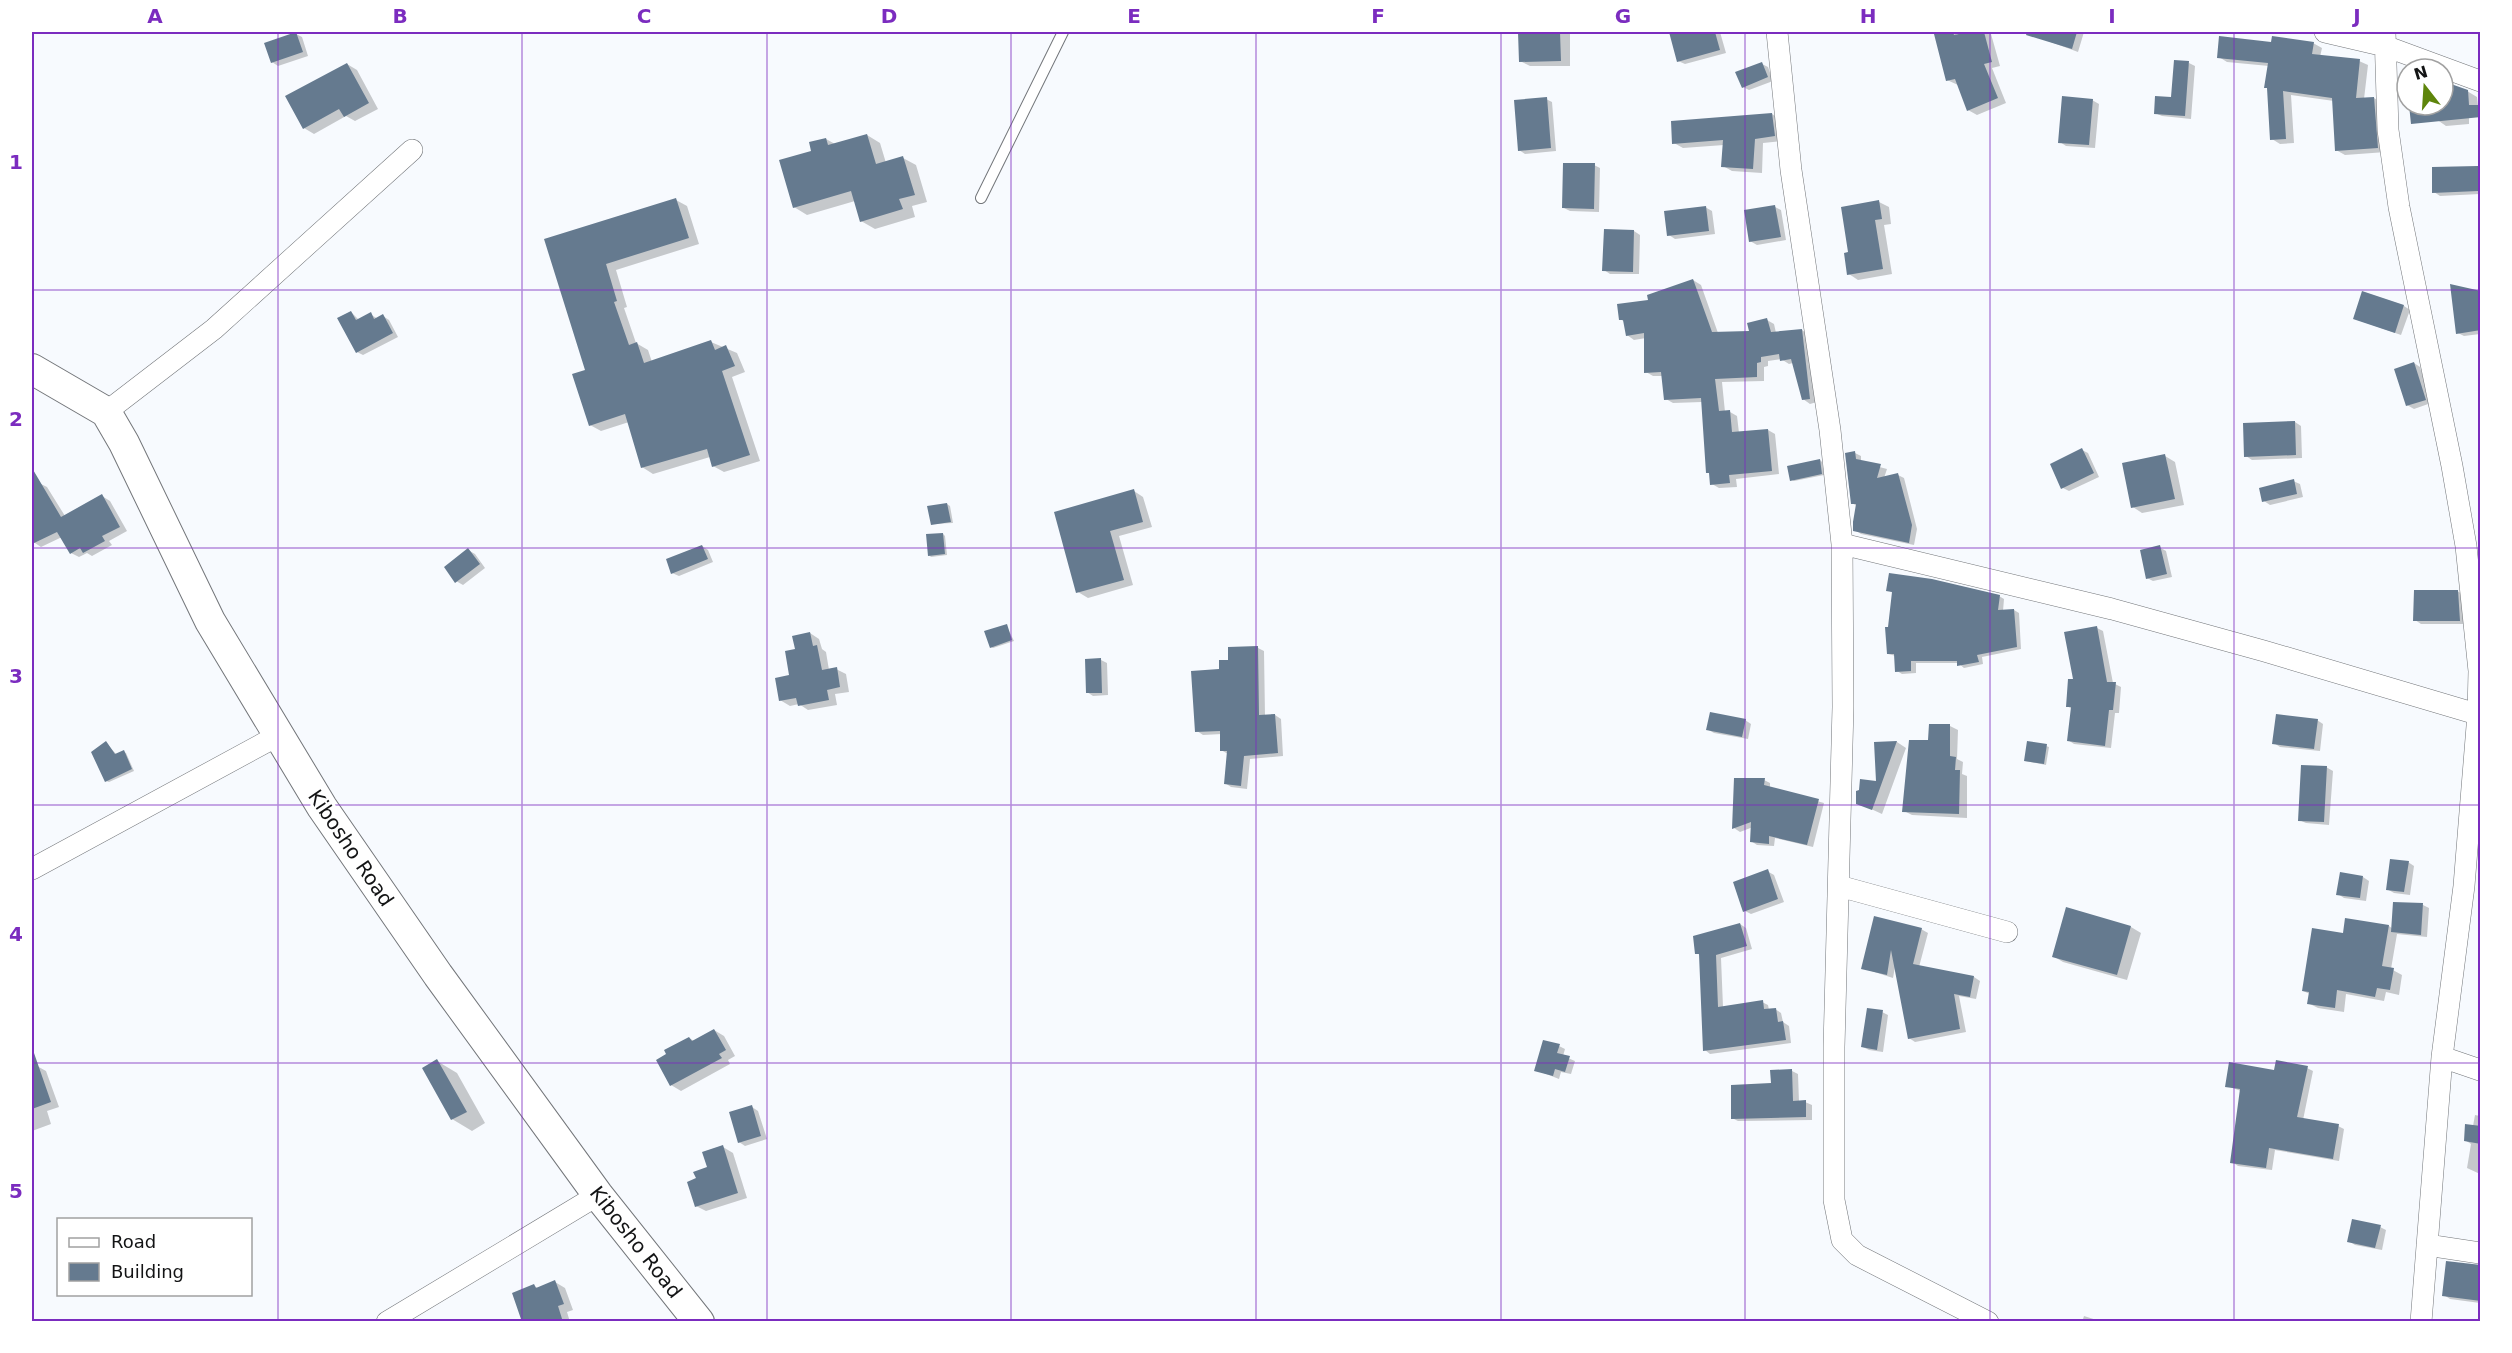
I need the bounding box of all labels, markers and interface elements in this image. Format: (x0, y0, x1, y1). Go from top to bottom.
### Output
text: A (147, 4, 163, 28)
text: B (392, 4, 408, 28)
text: C (637, 4, 651, 28)
text: D (881, 4, 897, 28)
text: E (1127, 4, 1141, 28)
text: F (1371, 4, 1385, 28)
text: G (1615, 4, 1631, 28)
text: H (1860, 4, 1876, 28)
text: I (2108, 4, 2116, 28)
text: J (2351, 4, 2361, 28)
north arrow (2395, 57, 2455, 117)
text: N (2412, 62, 2430, 84)
text: 1 (9, 150, 23, 174)
text: 2 (9, 407, 23, 431)
text: 3 (9, 664, 23, 688)
street label: Kibosho Road (303, 785, 399, 911)
text: 4 (9, 922, 23, 946)
text: 5 (9, 1179, 23, 1203)
street label: Kibosho Road (585, 1181, 687, 1303)
legend (57, 1218, 252, 1296)
text: Road (111, 1231, 156, 1252)
text: Building (111, 1261, 184, 1282)

